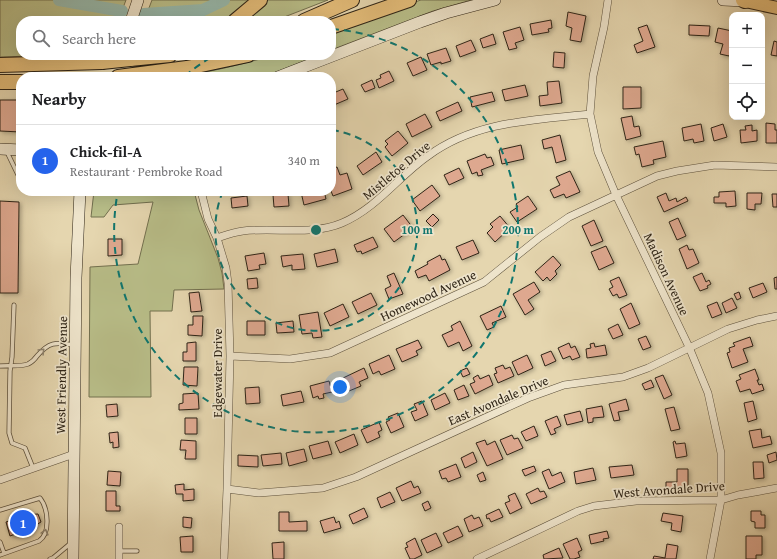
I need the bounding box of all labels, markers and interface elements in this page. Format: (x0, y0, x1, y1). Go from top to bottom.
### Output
map controls (729, 12, 765, 120)
button: + (729, 12, 765, 48)
search box (16, 16, 336, 60)
icon: search (30, 27, 52, 49)
text: Search here (62, 28, 136, 49)
button: − (729, 48, 765, 84)
button: locate (729, 84, 765, 120)
text: Nearby (32, 86, 86, 111)
street label: Mistletoe Drive (358, 136, 434, 204)
text: Chick-fil-A (70, 141, 142, 162)
text: 1 (42, 151, 48, 170)
text: 340 m (288, 151, 320, 170)
text: Restaurant · Pembroke Road (70, 162, 222, 181)
text: 100 m (401, 221, 434, 238)
text: 200 m (502, 221, 535, 238)
centre of rings (309, 223, 323, 237)
street label: Madison Avenue (639, 230, 694, 319)
street label: Homewood Avenue (377, 265, 479, 326)
street label: West Friendly Avenue (51, 316, 72, 434)
street label: Edgewater Drive (208, 328, 227, 418)
one-way arrow (38, 348, 45, 356)
street label: East Avondale Drive (445, 371, 551, 430)
your location (330, 377, 350, 397)
street label: West Avondale Drive (613, 476, 725, 503)
pin: 1 (10, 508, 36, 538)
one-way arrow (40, 528, 48, 535)

